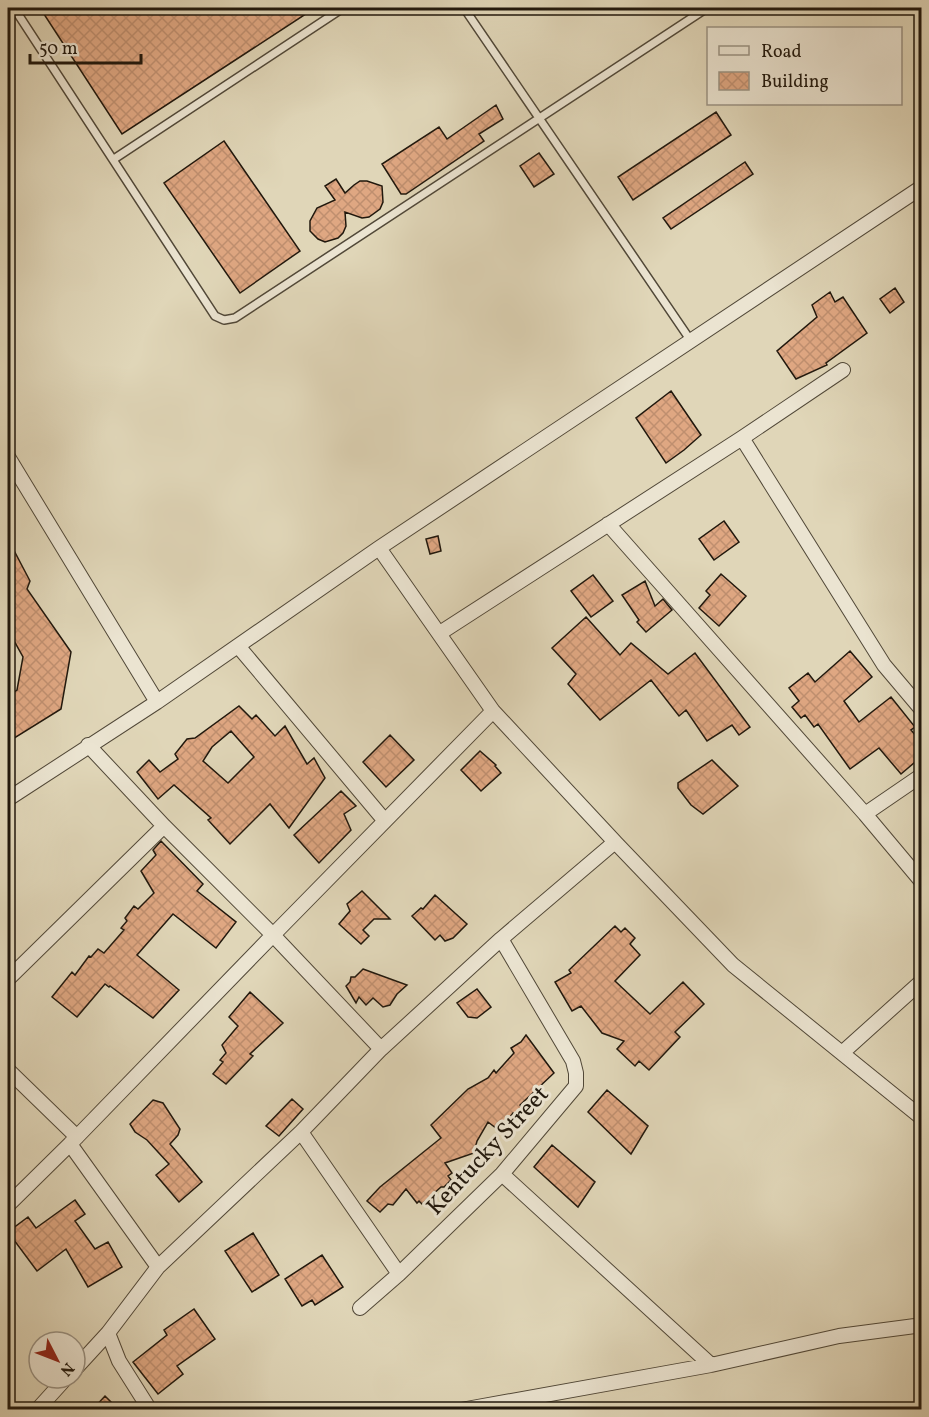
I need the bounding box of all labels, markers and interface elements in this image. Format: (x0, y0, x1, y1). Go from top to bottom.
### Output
scale bar (30, 27, 141, 65)
legend (707, 27, 902, 105)
text: 50 m (39, 37, 78, 62)
text: Road (761, 40, 802, 65)
text: Building (761, 70, 829, 95)
street label: Kentucky Street (419, 1079, 558, 1224)
north arrow (27, 1330, 87, 1390)
text: N (54, 1357, 79, 1381)

